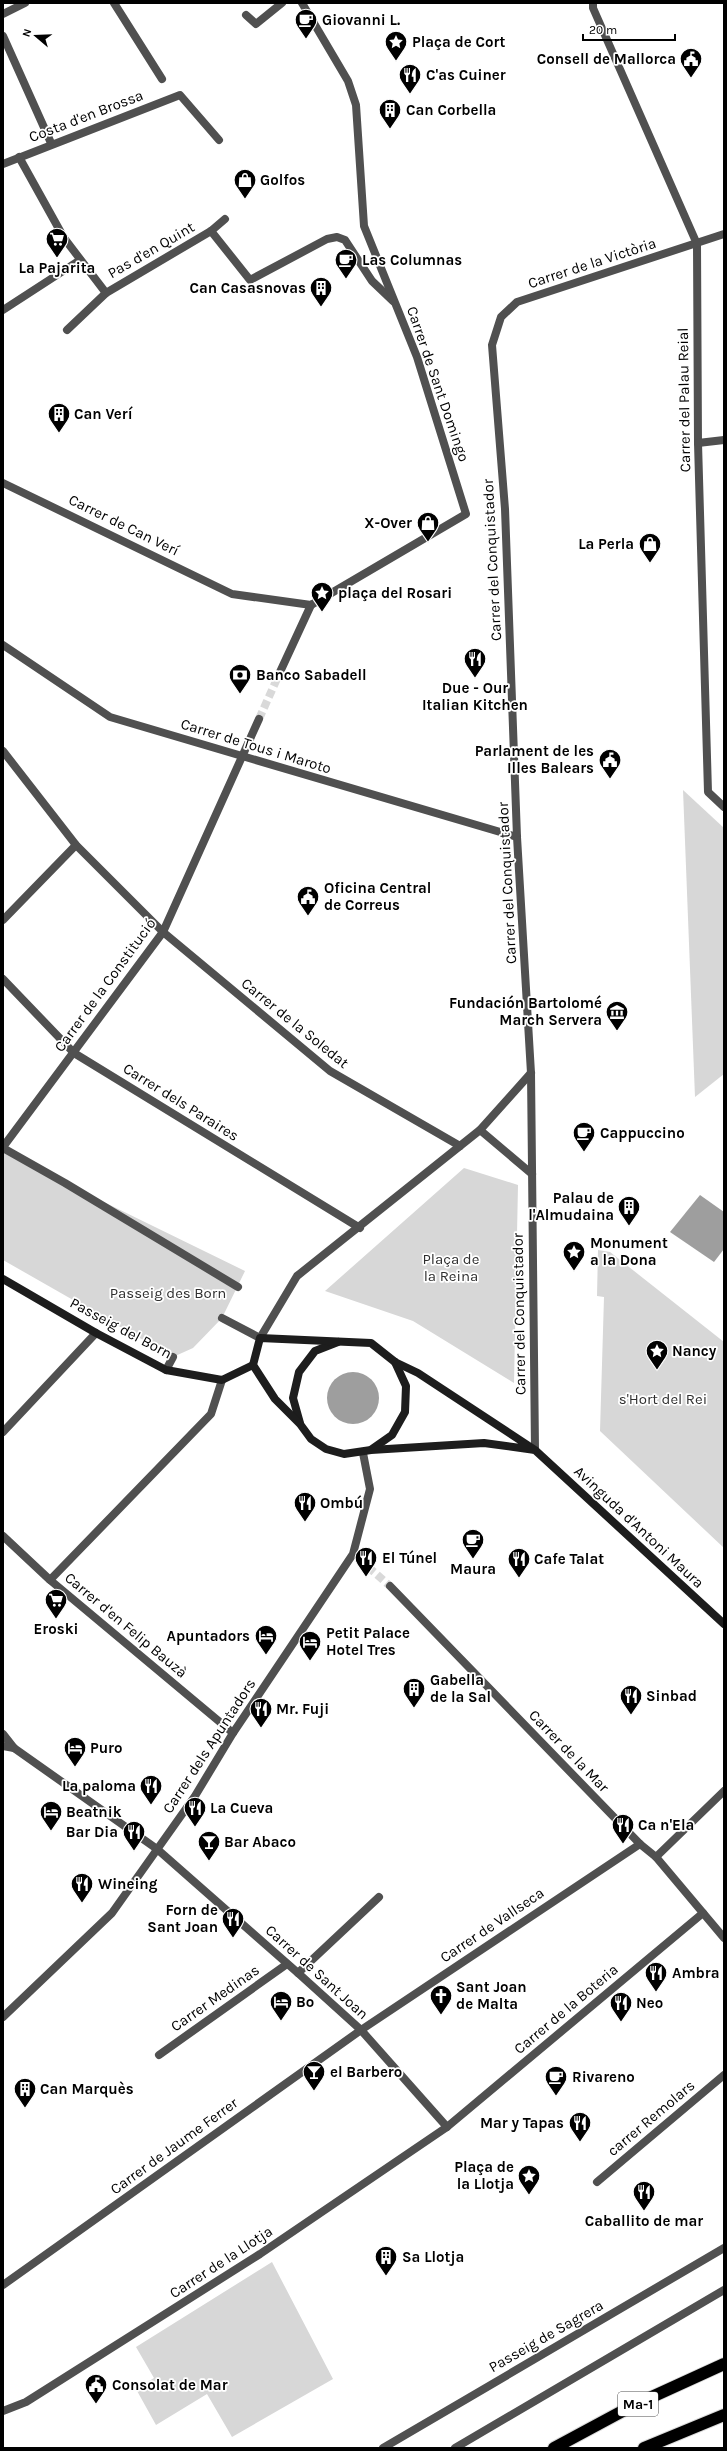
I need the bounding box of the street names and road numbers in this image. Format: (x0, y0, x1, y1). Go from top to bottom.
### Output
street label: Costa d'en Brossa (26, 86, 146, 146)
street label: Pas d'en Quint (104, 218, 198, 282)
street label: Carrer de la Victòria (526, 234, 658, 292)
street label: Carrer de Sant Domingo (403, 304, 473, 464)
street label: Carrer del Palau Reial (674, 327, 694, 473)
street label: Carrer del Conquistador (479, 478, 505, 642)
street label: Carrer de Can Verí (66, 490, 183, 560)
street label: Carrer de Tous i Maroto (178, 714, 334, 778)
street label: Carrer del Conquistador (494, 801, 520, 965)
street label: Carrer de la Constitució (50, 915, 160, 1055)
street label: Carrer de la Soledat (238, 974, 353, 1072)
street label: Carrer dels Paraires (120, 1059, 242, 1145)
street label: Carrer del Conquistador (509, 1232, 529, 1395)
street label: Passeig del Born (67, 1294, 175, 1362)
street label: Avinguda d'Antoni Maura (570, 1462, 708, 1592)
street label: Carrer d'en Felip Bauzà (61, 1568, 191, 1682)
street label: Carrer dels Apuntadors (159, 1675, 259, 1817)
street label: Carrer de la Mar (525, 1706, 613, 1796)
street label: Carrer de Vallseca (437, 1884, 547, 1966)
street label: Carrer de Sant Joan (262, 1921, 372, 2023)
street label: Carrer de la Boteria (510, 1960, 622, 2058)
street label: Carrer Medinas (167, 1961, 263, 2035)
street label: carrer Remolars (604, 2076, 698, 2160)
street label: Carrer de Jaume Ferrer (107, 2093, 242, 2198)
street label: Carrer de la Llotja (166, 2222, 276, 2302)
street label: Passeig de Sagrera (486, 2296, 606, 2376)
road number: Ma-1 (618, 2392, 658, 2416)

